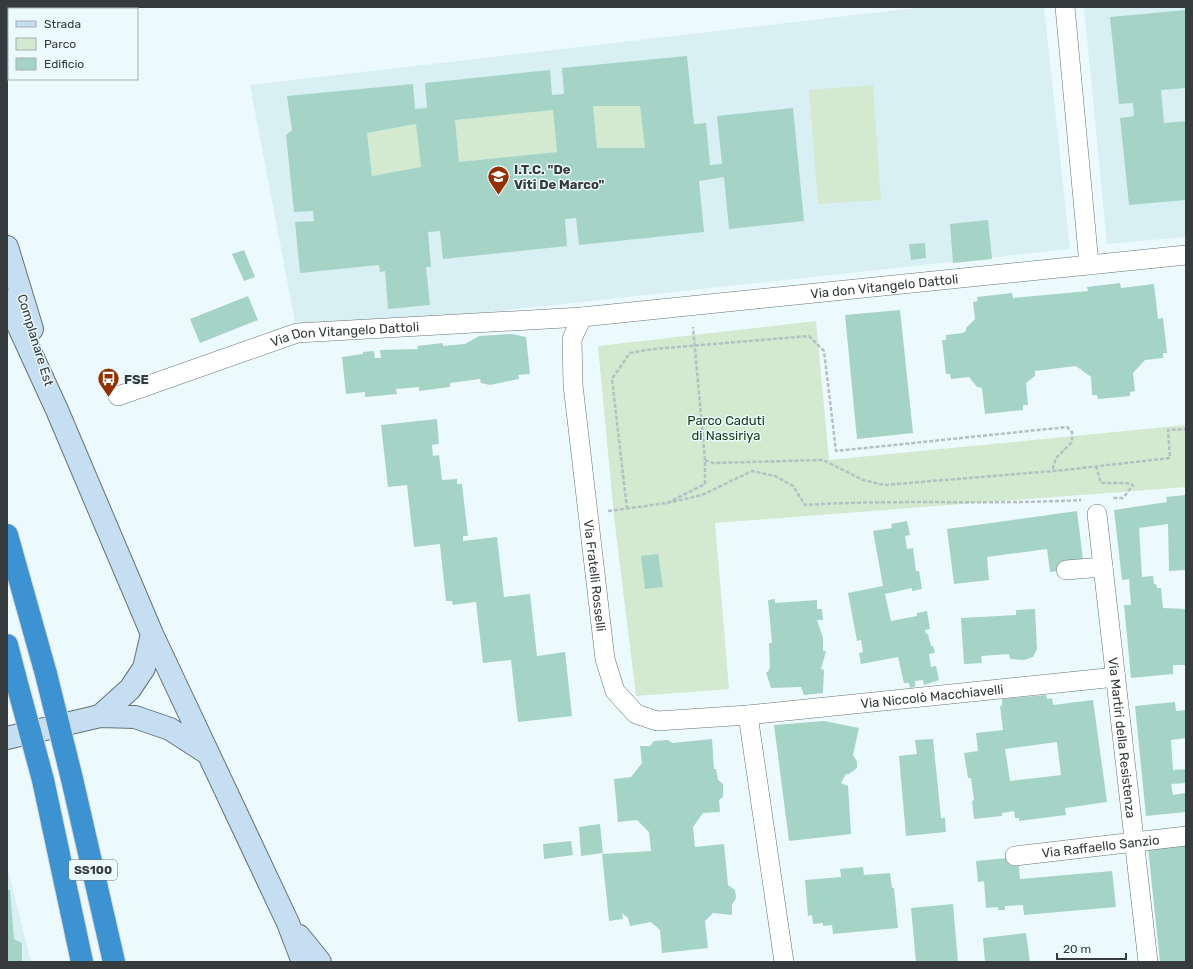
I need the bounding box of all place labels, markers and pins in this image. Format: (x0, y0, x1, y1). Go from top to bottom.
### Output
place label: I.T.C. "De Viti De Marco" (514, 162, 605, 192)
school or university icon: I.T.C. "De Viti De Marco" (485, 163, 511, 196)
bus stop icon: FSE (95, 366, 121, 399)
place label: FSE (124, 372, 149, 387)

